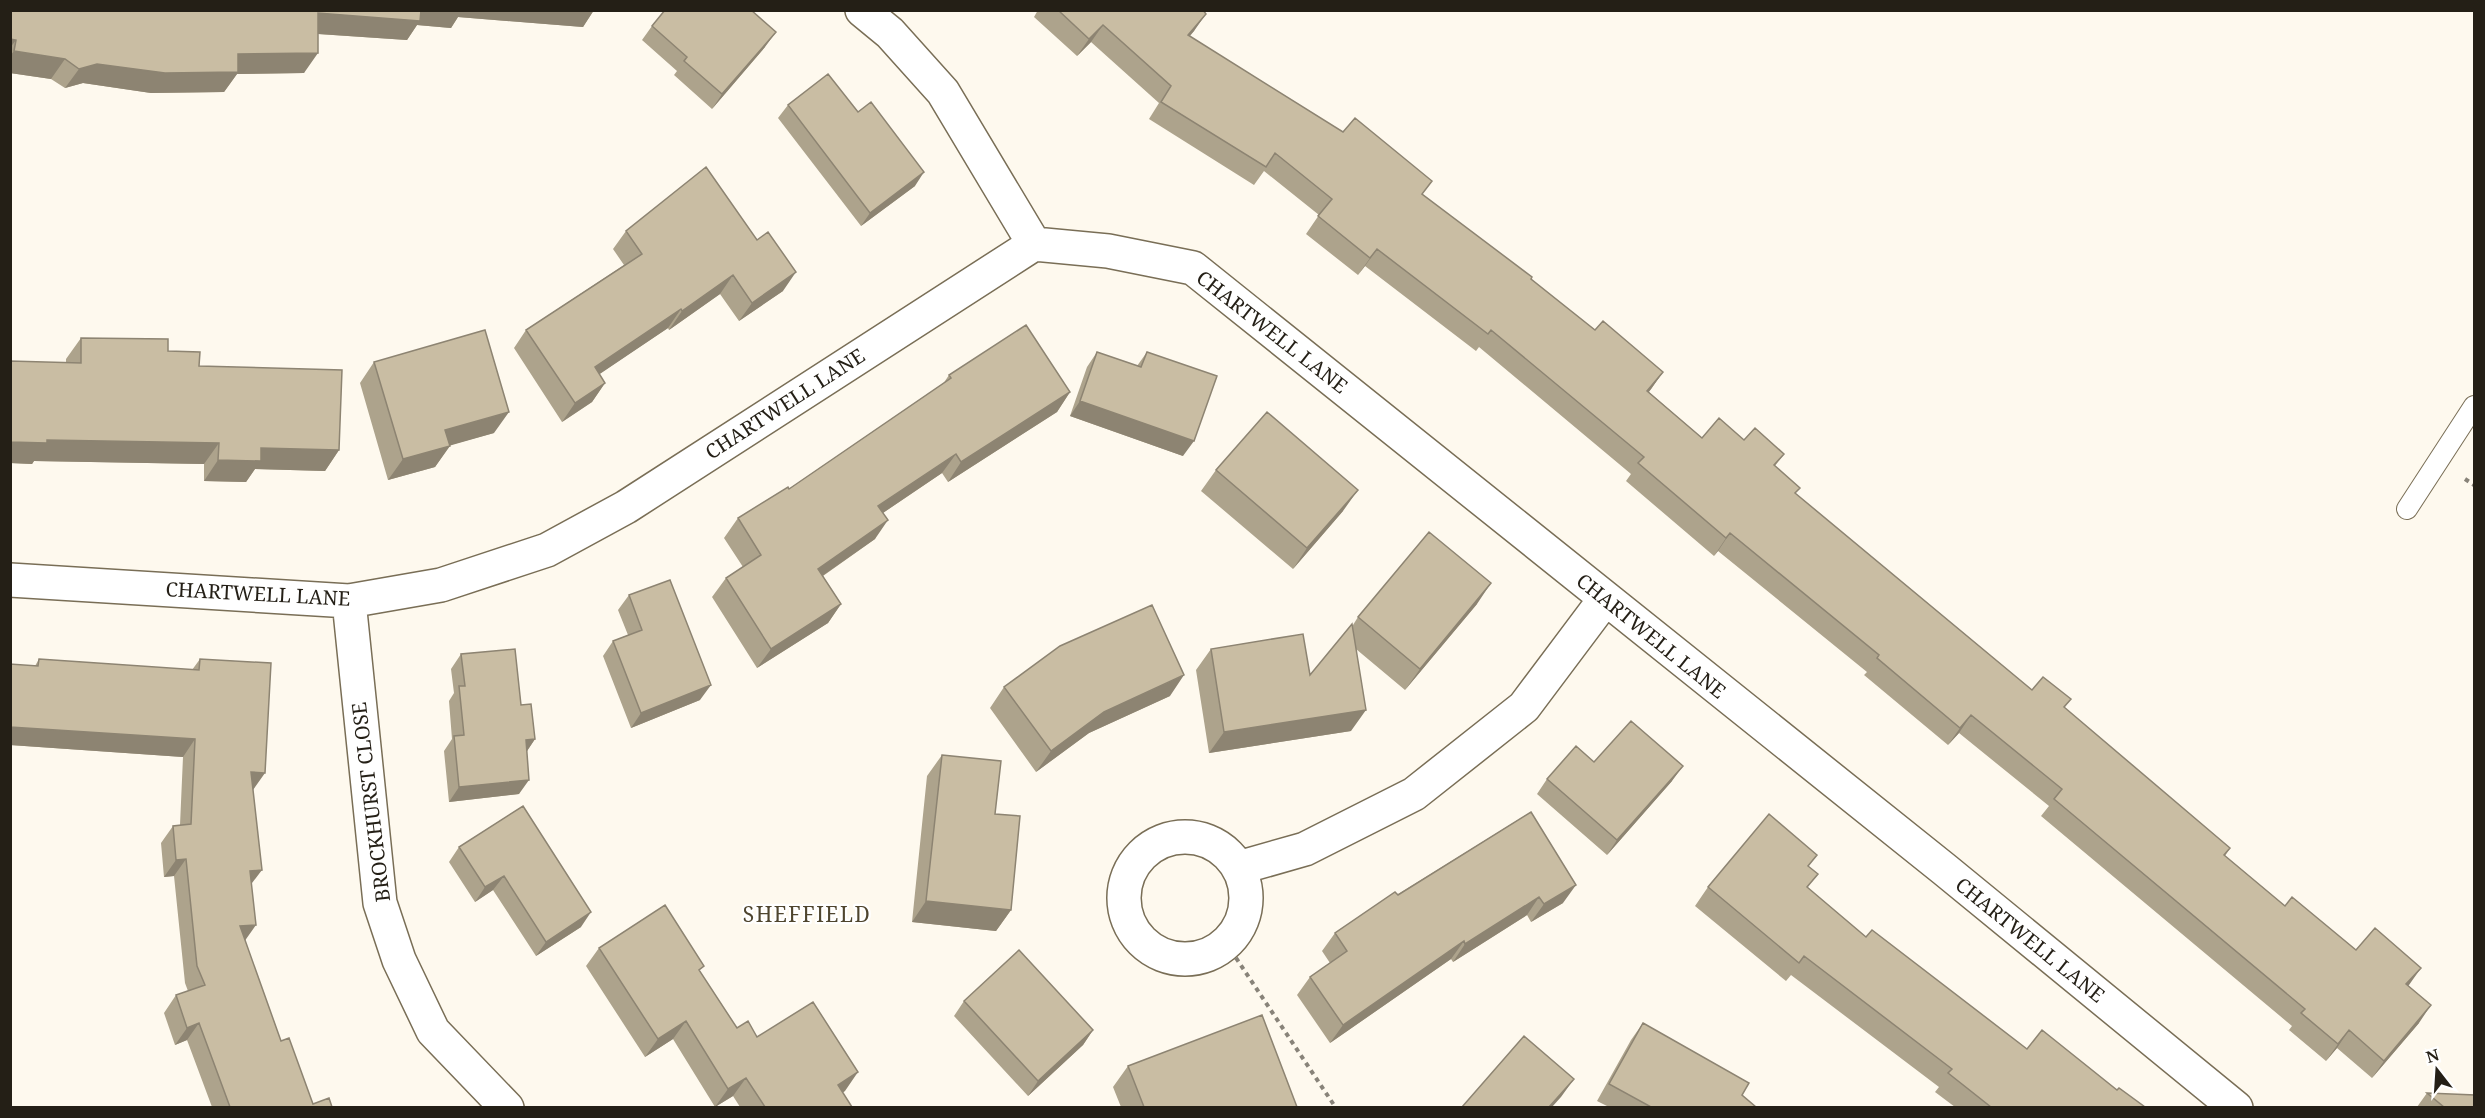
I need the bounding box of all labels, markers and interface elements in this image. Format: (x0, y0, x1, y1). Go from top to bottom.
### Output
street label: CHARTWELL LANE (1191, 264, 1354, 399)
street label: CHARTWELL LANE (700, 342, 870, 465)
street label: CHARTWELL LANE (1571, 567, 1732, 704)
street label: CHARTWELL LANE (165, 575, 351, 612)
street label: BROCKHURST CLOSE (345, 701, 396, 904)
street label: CHARTWELL LANE (1950, 871, 2111, 1008)
district label: SHEFFIELD (743, 900, 871, 928)
north arrow (2407, 1040, 2467, 1100)
text: N (2423, 1043, 2442, 1068)

